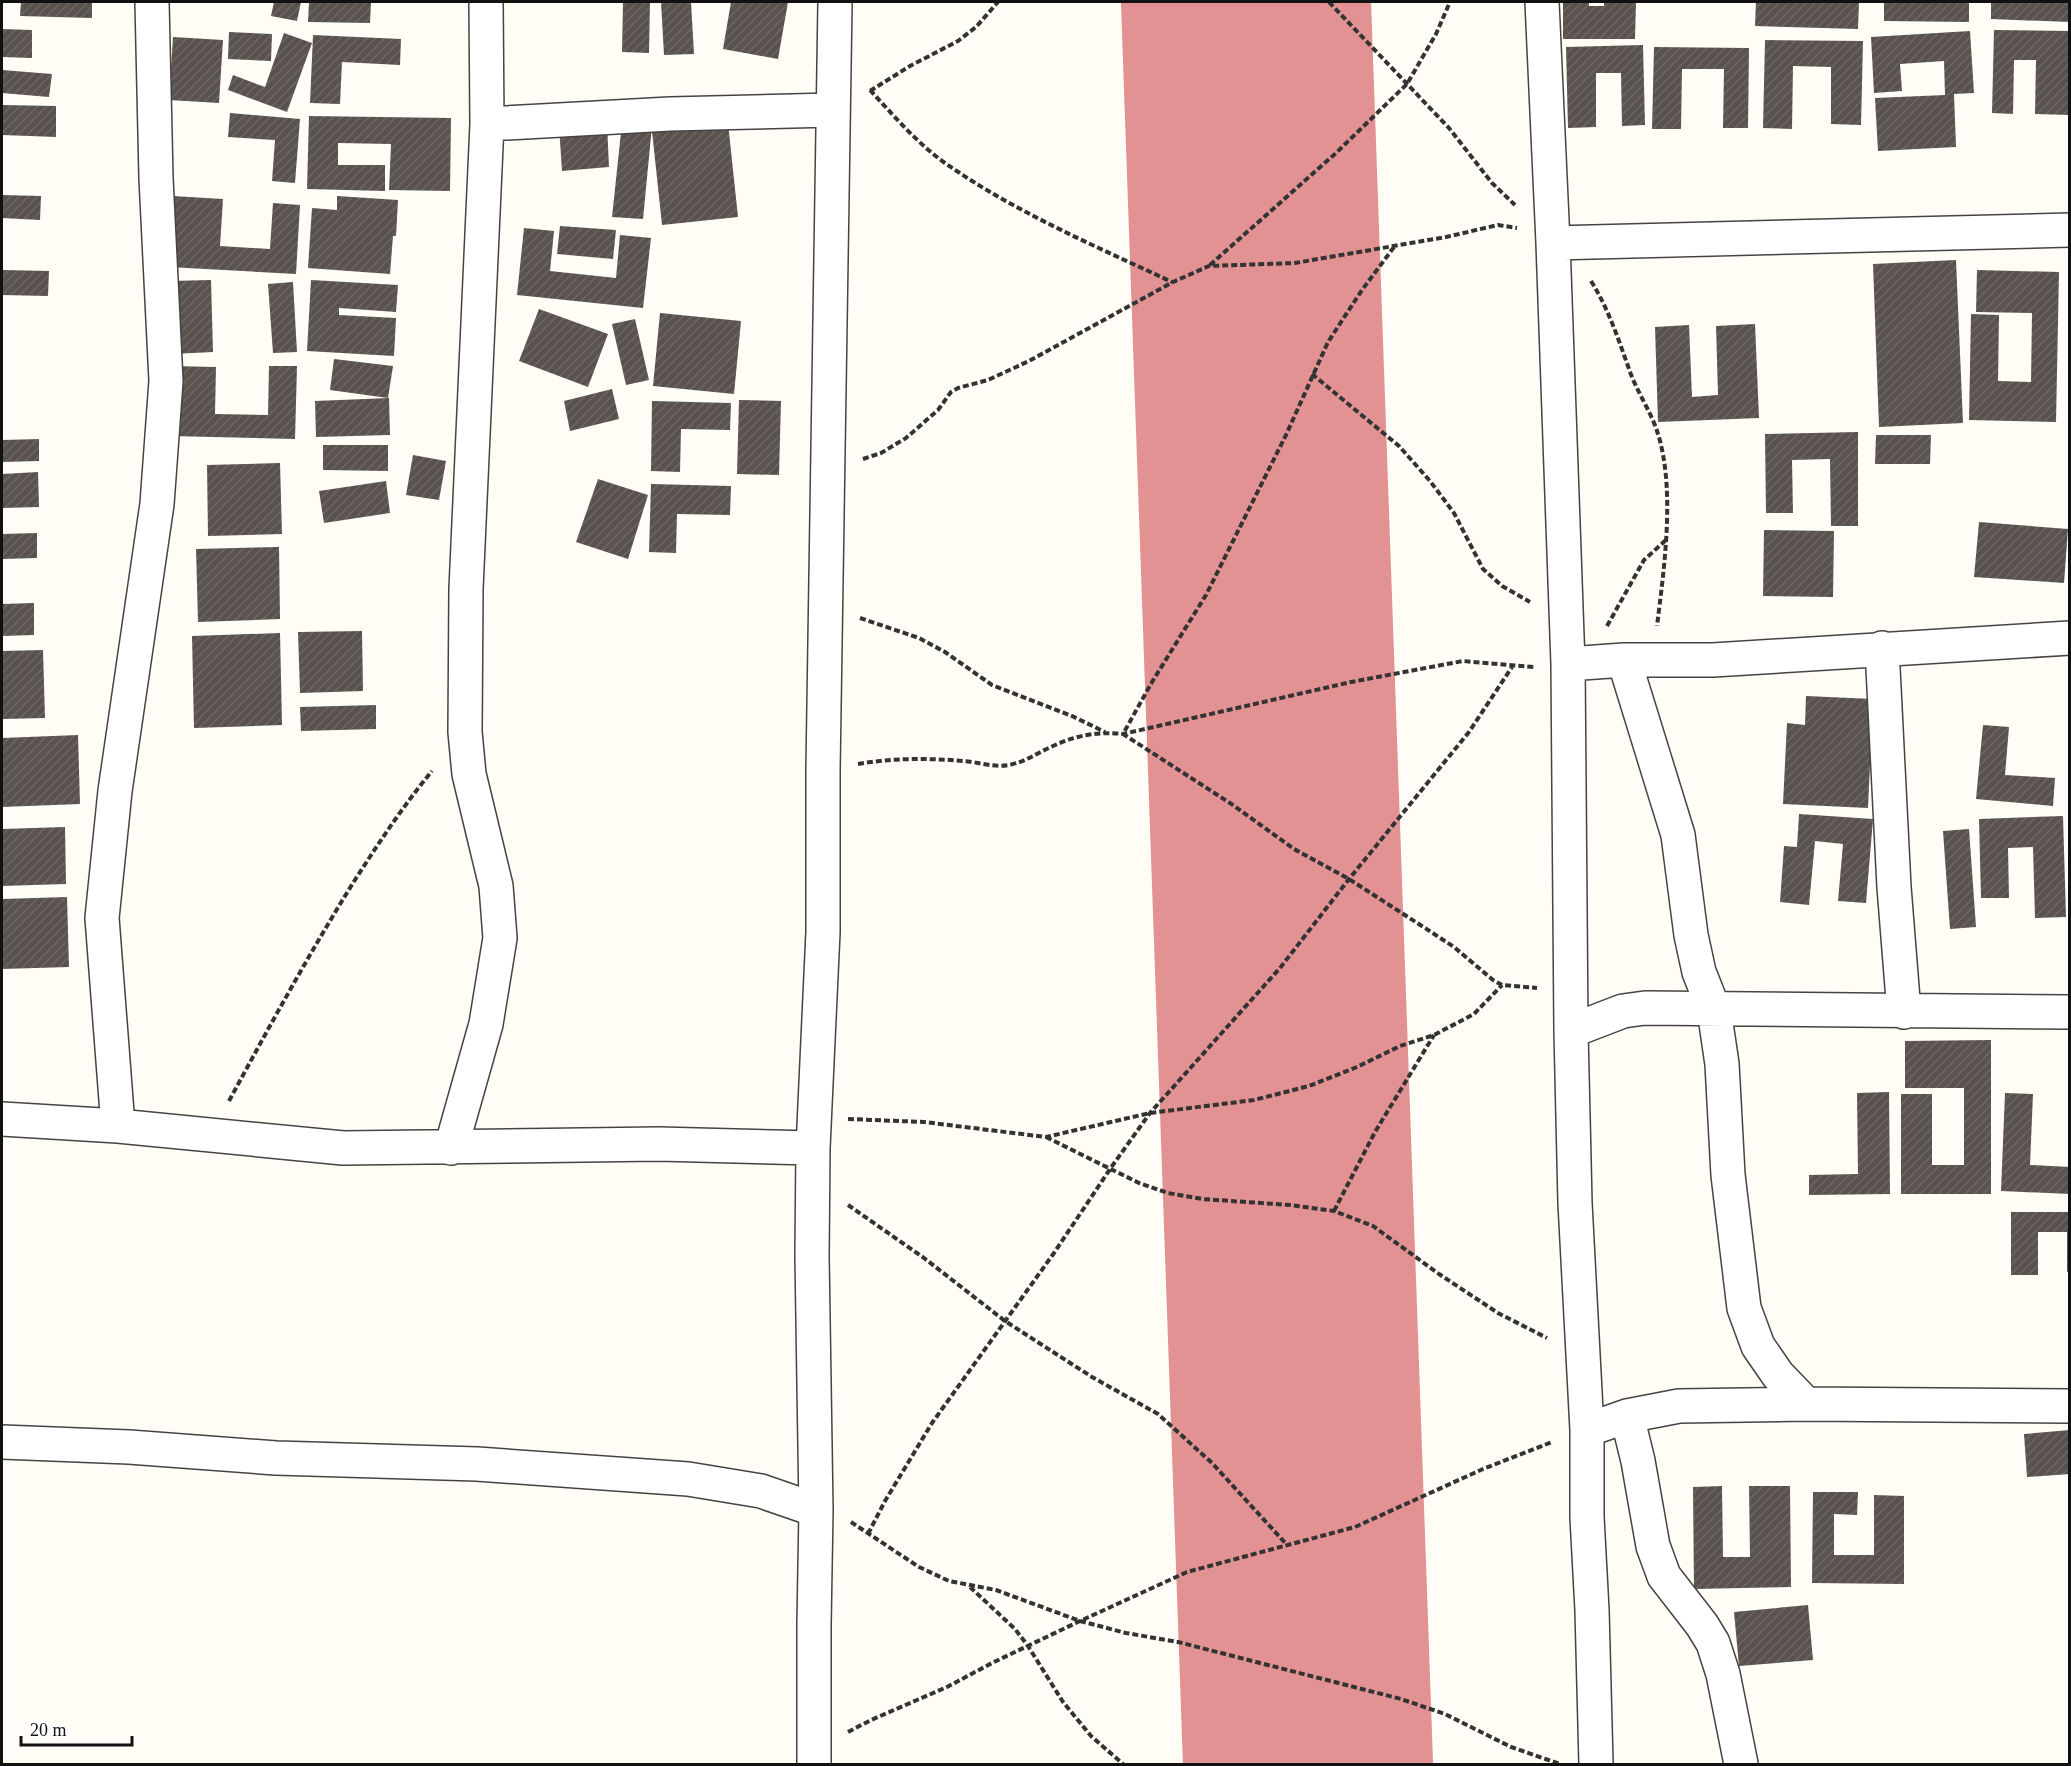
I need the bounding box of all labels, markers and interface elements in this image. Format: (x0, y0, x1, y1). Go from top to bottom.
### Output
scale bar (21, 1709, 132, 1747)
text: 20 m (30, 1720, 67, 1740)

